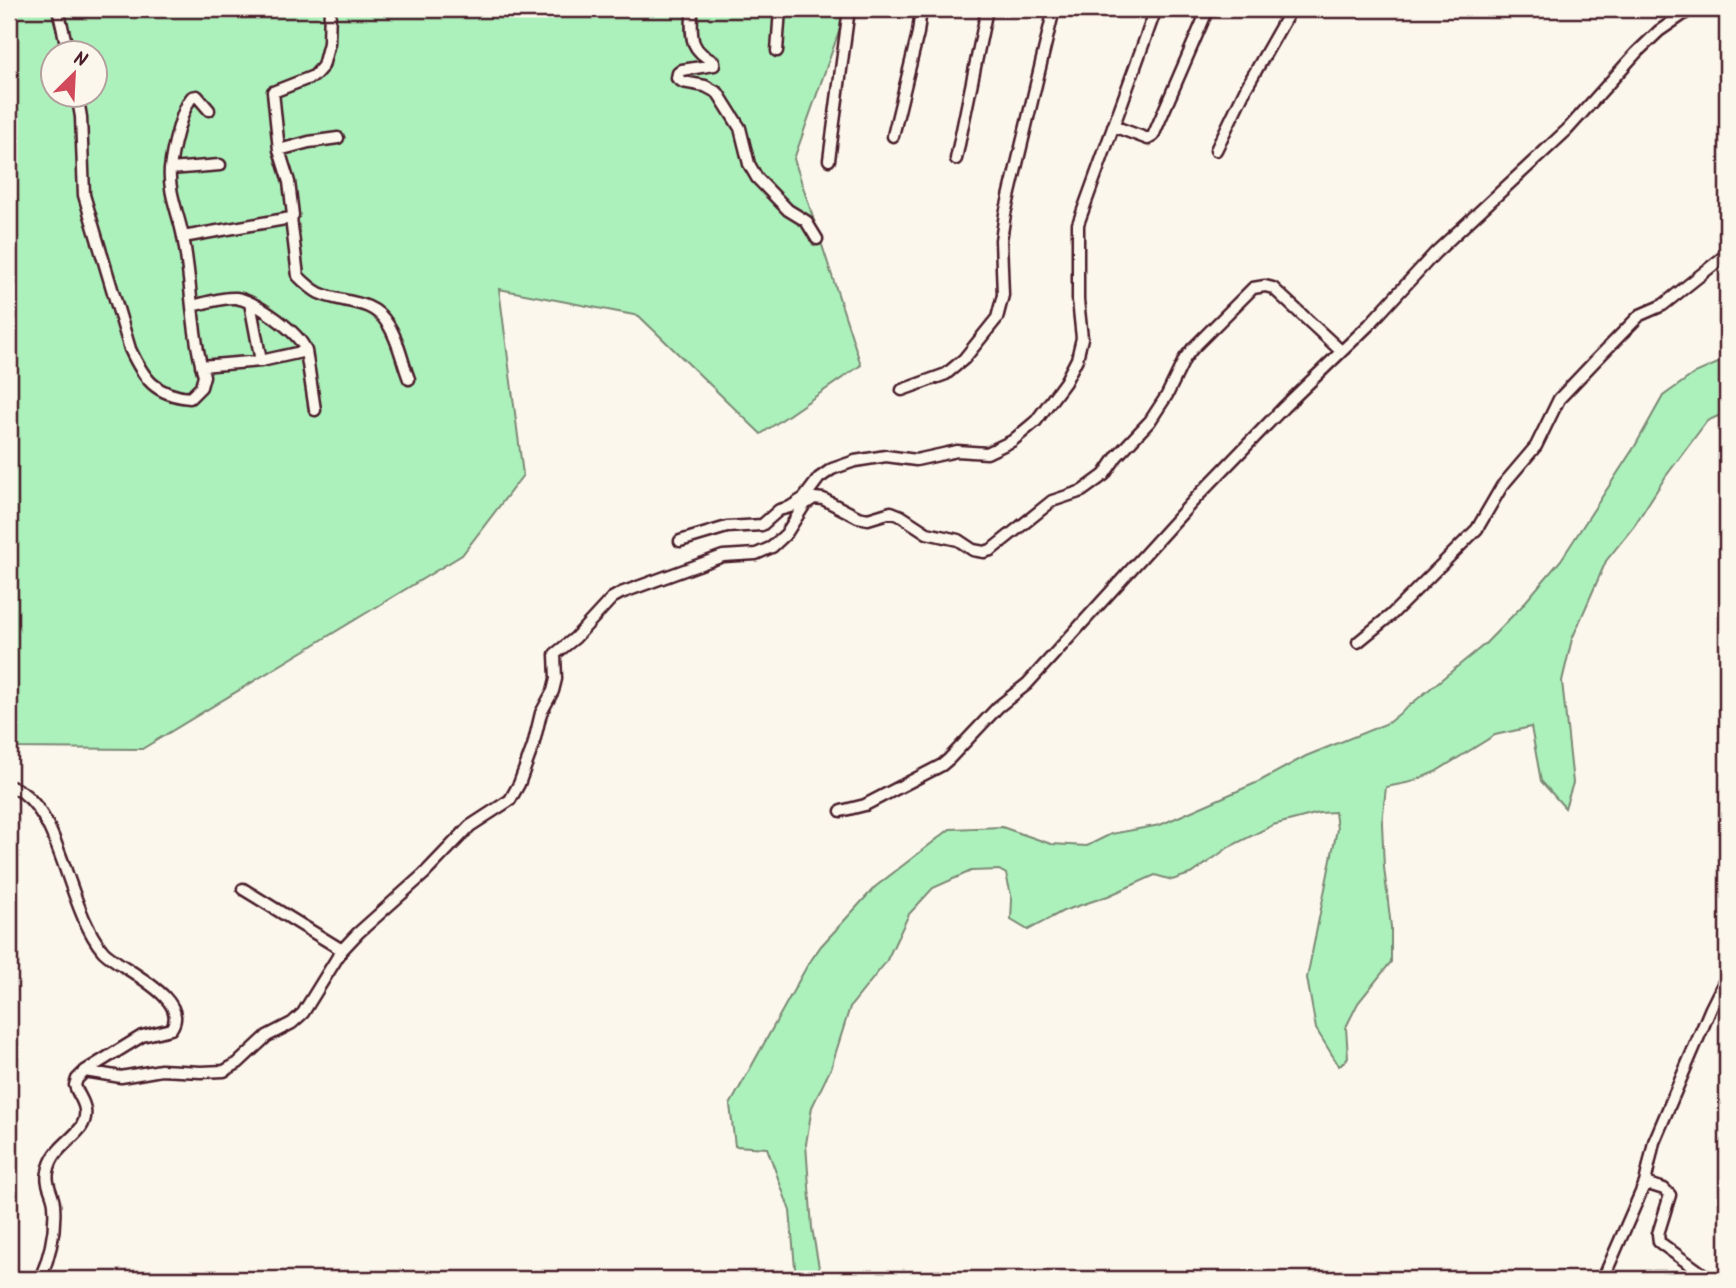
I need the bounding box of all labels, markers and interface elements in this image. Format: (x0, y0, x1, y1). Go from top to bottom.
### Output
north arrow (38, 38, 108, 108)
text: N (69, 44, 92, 76)

